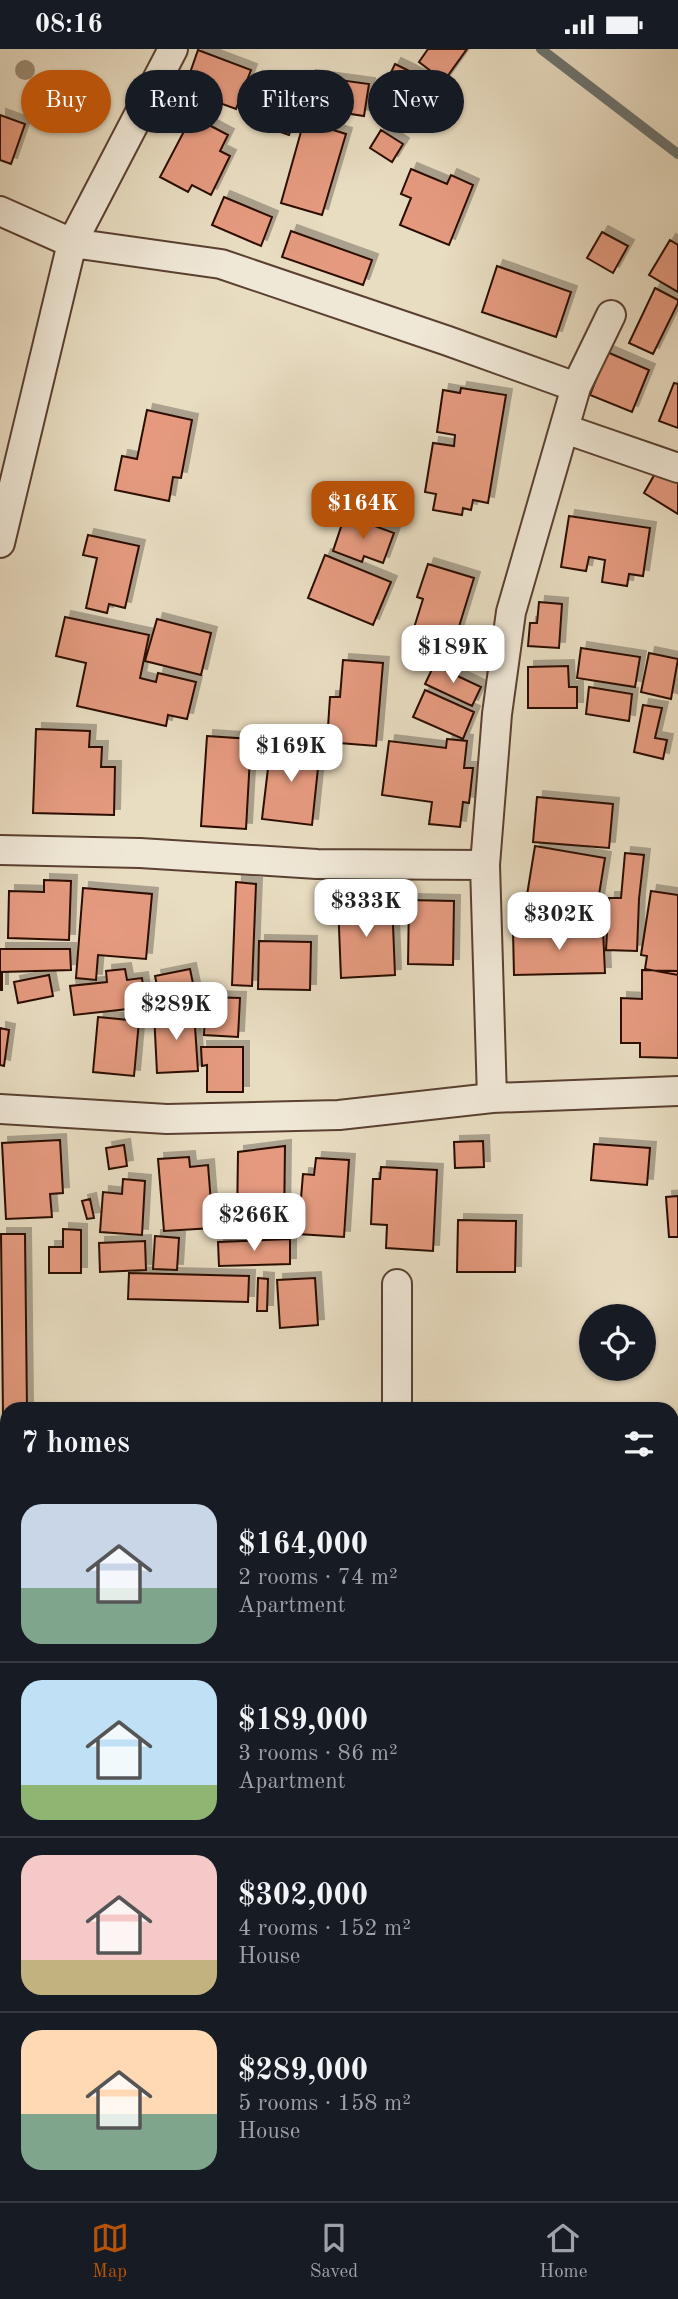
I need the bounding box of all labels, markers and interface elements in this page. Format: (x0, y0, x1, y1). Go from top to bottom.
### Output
text: 08:16 (35, 12, 103, 38)
chip: Buy (21, 70, 111, 133)
chip: Rent (125, 70, 223, 133)
chip: Filters (237, 70, 354, 133)
chip: New (368, 70, 464, 133)
pin: $164K (314, 482, 412, 541)
text: $164K (327, 492, 399, 515)
pin: $189K (404, 625, 502, 685)
text: $189K (417, 636, 489, 659)
pin: $169K (242, 725, 340, 784)
text: $169K (255, 735, 327, 758)
pin: $333K (317, 879, 415, 939)
text: $333K (330, 890, 402, 913)
pin: $302K (510, 893, 608, 952)
text: $302K (523, 903, 595, 926)
pin: $289K (127, 983, 225, 1042)
text: $289K (140, 993, 212, 1016)
pin: $266K (205, 1193, 303, 1253)
text: $266K (218, 1204, 290, 1227)
map controls (579, 1304, 656, 1381)
button: locate (579, 1304, 656, 1381)
icon: filters (620, 1425, 658, 1463)
text: 7 homes (21, 1429, 130, 1459)
text: $164,000 (238, 1530, 368, 1560)
icon: home (77, 1532, 161, 1616)
text: 2 rooms · 74 m² (238, 1566, 398, 1589)
text: Apartment (238, 1594, 346, 1617)
text: $189,000 (238, 1706, 368, 1736)
icon: home (77, 1708, 161, 1792)
text: 3 rooms · 86 m² (238, 1742, 398, 1765)
text: Apartment (238, 1770, 346, 1793)
text: $302,000 (238, 1881, 368, 1911)
icon: home (77, 1883, 161, 1967)
text: 4 rooms · 152 m² (238, 1917, 411, 1940)
text: House (238, 1945, 300, 1968)
text: $289,000 (238, 2056, 368, 2086)
icon: home (77, 2058, 161, 2142)
text: 5 rooms · 158 m² (238, 2092, 411, 2115)
text: House (238, 2120, 300, 2143)
tab: Map (91, 2219, 129, 2284)
tab: Saved (310, 2219, 358, 2284)
tab: Home (539, 2219, 587, 2284)

